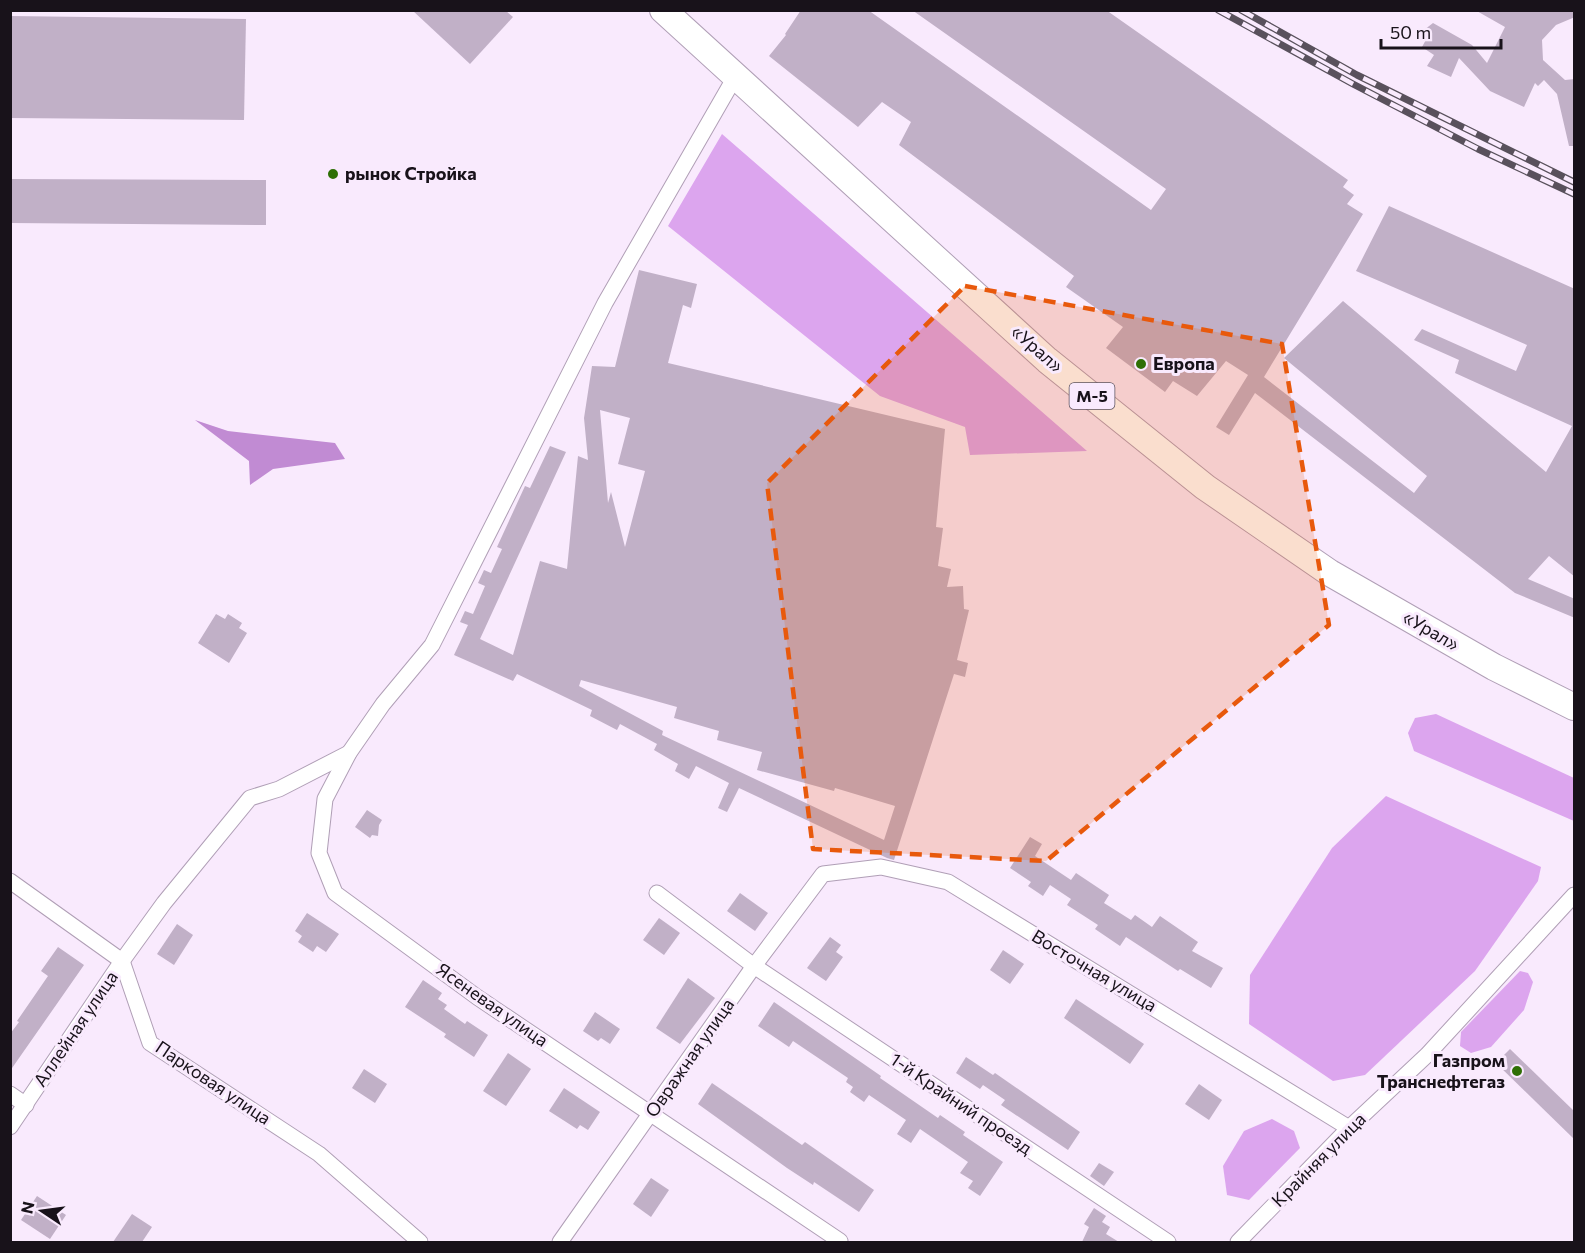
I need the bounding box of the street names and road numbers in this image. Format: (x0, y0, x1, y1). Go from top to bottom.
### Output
street label: «Урал» (1007, 320, 1068, 377)
road number: М-5 (1070, 383, 1114, 409)
street label: «Урал» (1400, 605, 1463, 655)
street label: Восточная улица (1028, 924, 1161, 1016)
street label: Ясеневая улица (433, 958, 553, 1051)
street label: Аллейная улица (28, 966, 122, 1090)
street label: Овражная улица (640, 994, 738, 1121)
street label: Парковая улица (152, 1036, 275, 1129)
street label: 1-й Крайний проезд (887, 1048, 1037, 1159)
street label: Крайняя улица (1267, 1108, 1370, 1211)

